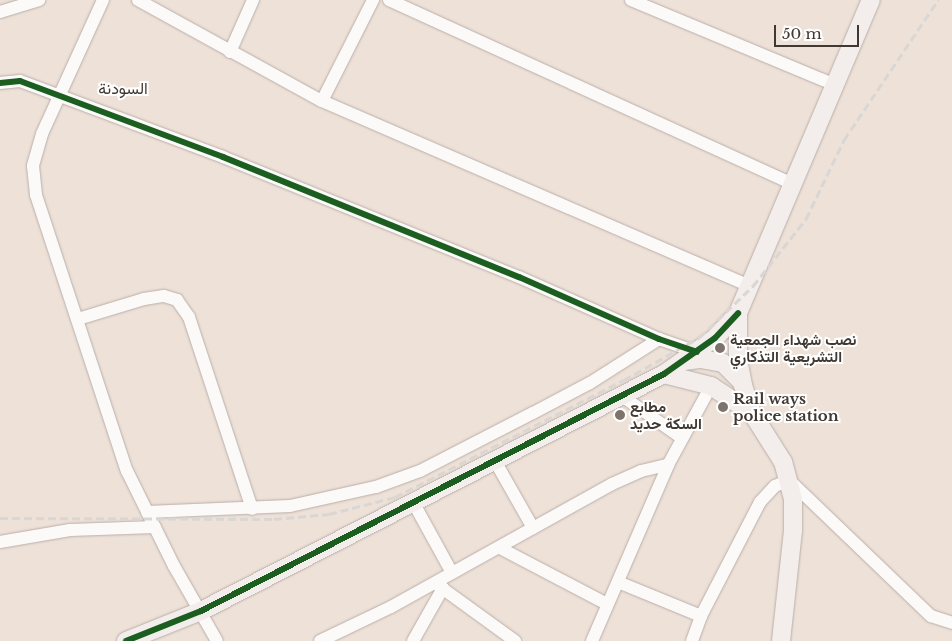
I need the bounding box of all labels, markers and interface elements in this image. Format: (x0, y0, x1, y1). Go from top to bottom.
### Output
scale bar (777, 15, 862, 47)
text: 50 m (782, 24, 822, 43)
district label: السودنة (98, 78, 148, 98)
place label: نصب شهداء الجمعية التشريعية التذكاري (730, 330, 857, 365)
marker: نصب شهداء الجمعية التشريعية التذكاري (714, 342, 726, 354)
place label: Rail ways police station (733, 389, 839, 424)
place label: مطابع السكة حديد (630, 397, 702, 432)
marker: Rail ways police station (717, 401, 729, 413)
marker: مطابع السكة حديد (614, 409, 626, 421)

